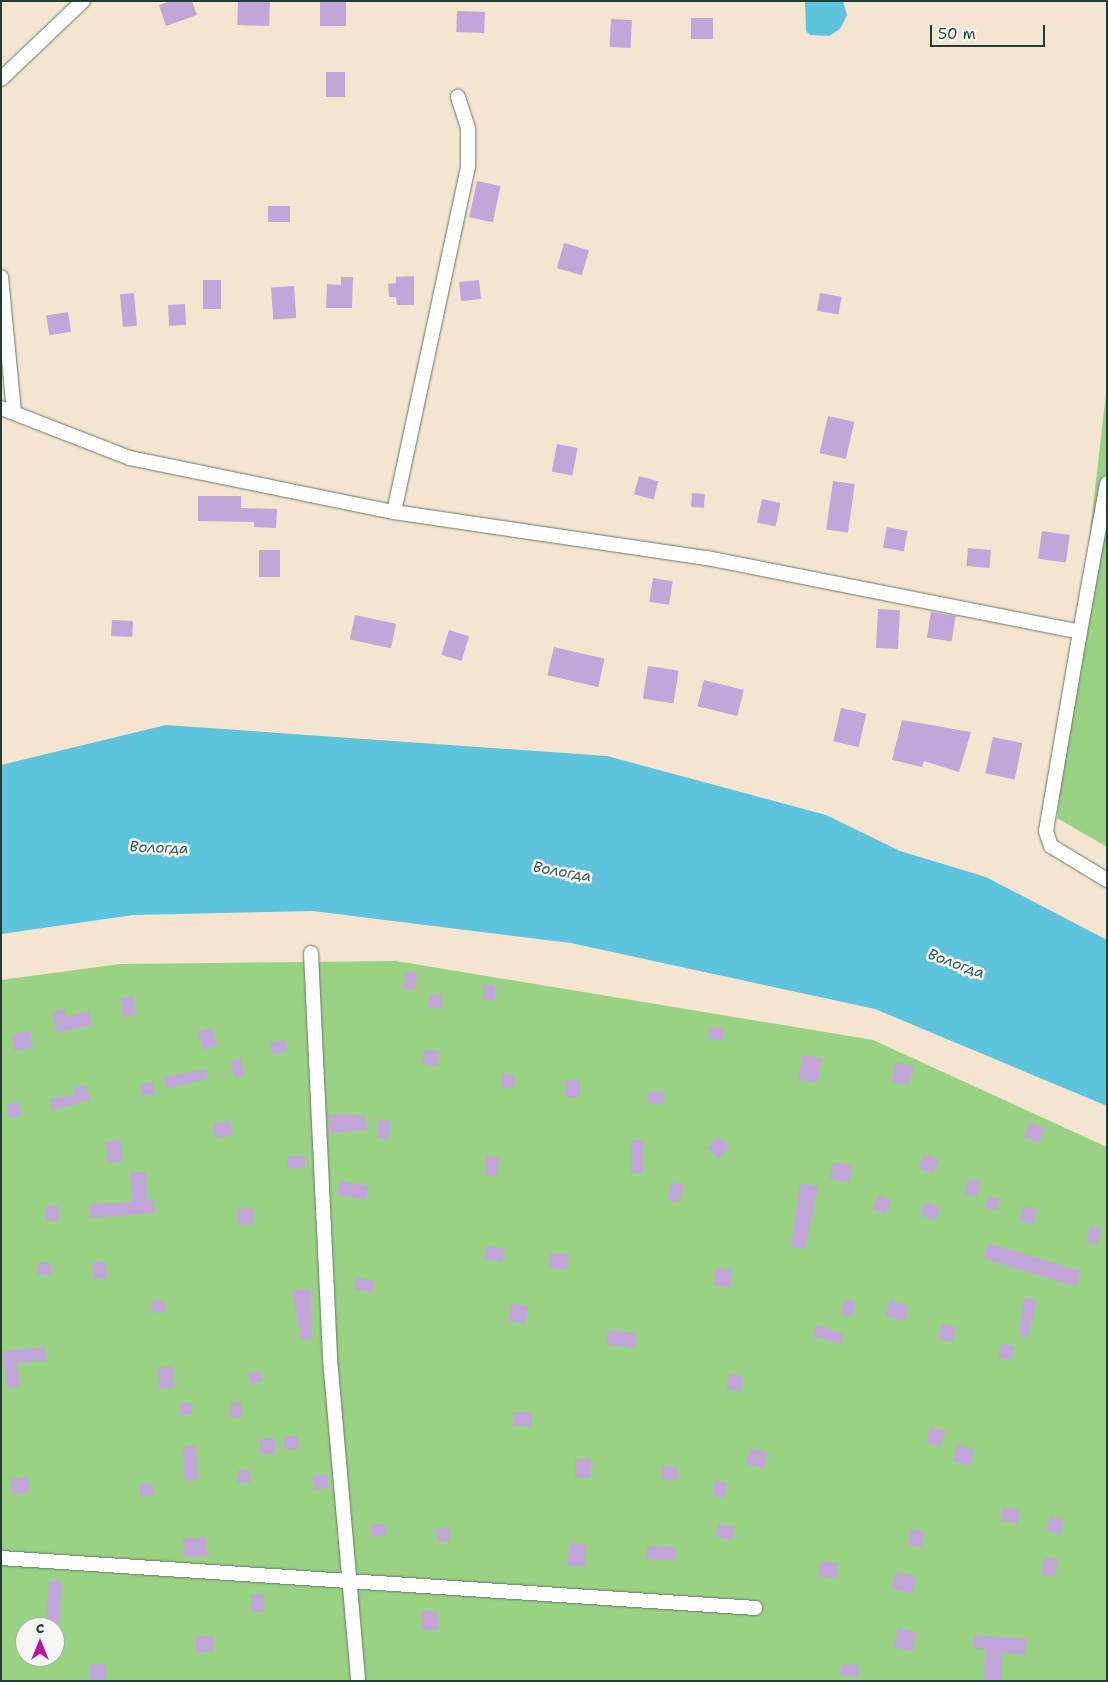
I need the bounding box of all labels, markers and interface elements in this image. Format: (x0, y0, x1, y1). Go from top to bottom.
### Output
scale bar (933, 15, 1048, 47)
text: 50 m (938, 24, 976, 44)
water label: Вологда (129, 838, 189, 858)
water label: Вологда (531, 858, 593, 886)
water label: Вологда (925, 945, 987, 983)
north arrow (15, 1617, 65, 1667)
text: С (36, 1619, 44, 1637)

